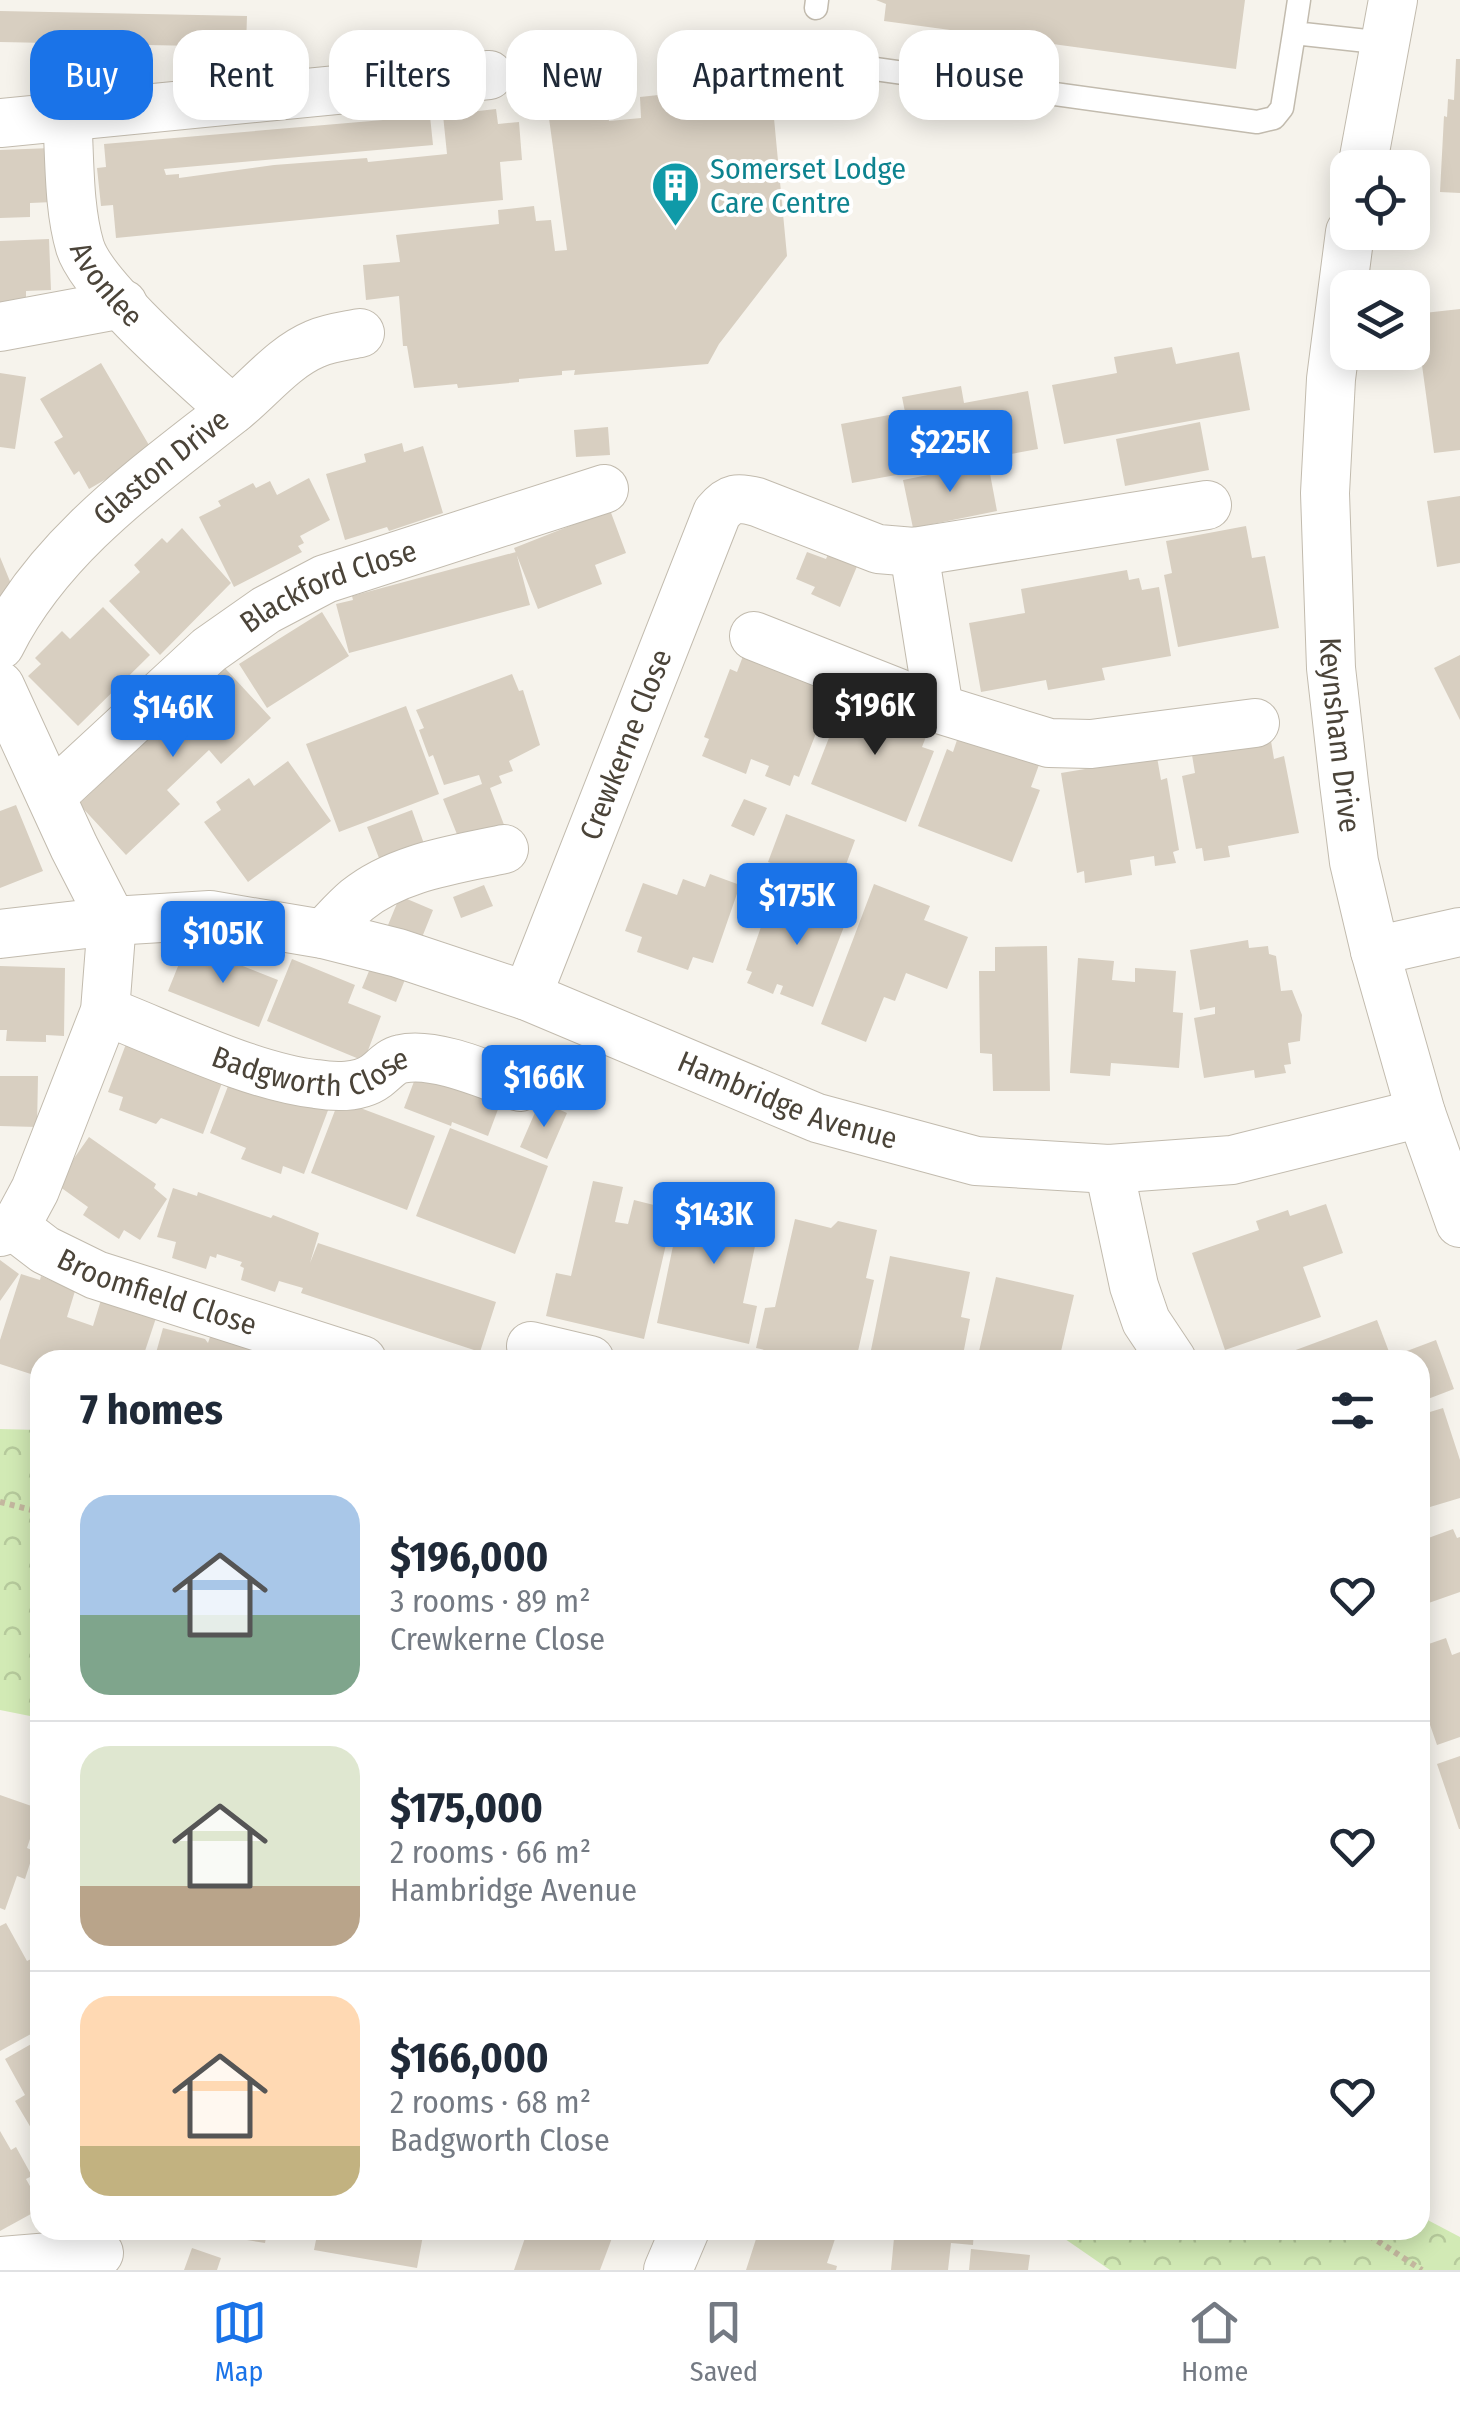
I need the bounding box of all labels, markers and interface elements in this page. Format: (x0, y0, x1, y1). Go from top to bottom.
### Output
chip: Buy (30, 30, 153, 120)
chip: Rent (173, 30, 309, 120)
chip: Filters (329, 30, 486, 120)
chip: New (506, 30, 637, 120)
chip: Apartment (657, 30, 879, 120)
chip: House (899, 30, 1059, 120)
map controls (1330, 150, 1430, 370)
button: locate (1330, 150, 1430, 250)
place label: Somerset Lodge Care Centre (710, 151, 906, 221)
building icon: Somerset Lodge Care Centre (649, 160, 701, 228)
street label: Avonlee (62, 237, 150, 334)
button: layers (1330, 270, 1430, 370)
street label: Glaston Drive (86, 402, 236, 533)
pin: $225K (880, 410, 1020, 495)
text: $225K (910, 423, 990, 461)
street label: Blackford Close (233, 533, 421, 640)
street label: Keynsham Drive (1312, 637, 1368, 835)
street label: Crewkerne Close (572, 644, 680, 845)
pin: $196K (805, 673, 945, 758)
pin: $146K (103, 675, 243, 760)
text: $196K (835, 686, 915, 724)
text: $146K (133, 688, 213, 726)
pin: $175K (727, 863, 867, 948)
text: $175K (759, 876, 835, 914)
pin: $105K (153, 901, 293, 986)
text: $105K (183, 914, 263, 952)
street label: Badgworth Close (207, 1038, 412, 1104)
street label: Hambridge Avenue (672, 1043, 901, 1157)
pin: $166K (474, 1045, 614, 1130)
text: $166K (504, 1058, 584, 1096)
pin: $143K (644, 1182, 784, 1267)
text: $143K (675, 1195, 753, 1233)
street label: Broomfield Close (51, 1241, 261, 1343)
icon: filters (1325, 1383, 1380, 1438)
text: 7 homes (80, 1385, 223, 1435)
text: $196,000 (390, 1532, 549, 1582)
icon: home (160, 1535, 280, 1655)
icon: heart (1325, 1568, 1380, 1623)
text: 3 rooms · 89 m² (390, 1582, 591, 1620)
text: Crewkerne Close (390, 1620, 605, 1658)
text: $175,000 (390, 1783, 543, 1833)
icon: home (160, 1786, 280, 1906)
icon: heart (1325, 1819, 1380, 1874)
text: 2 rooms · 66 m² (390, 1833, 591, 1871)
text: Hambridge Avenue (390, 1871, 637, 1909)
text: $166,000 (390, 2033, 549, 2083)
icon: home (160, 2036, 280, 2156)
icon: heart (1325, 2069, 1380, 2124)
text: 2 rooms · 68 m² (390, 2083, 591, 2121)
text: Badgworth Close (390, 2121, 610, 2159)
tab: Map (212, 2295, 267, 2388)
tab: Saved (690, 2295, 758, 2388)
tab: Home (1181, 2295, 1248, 2388)

